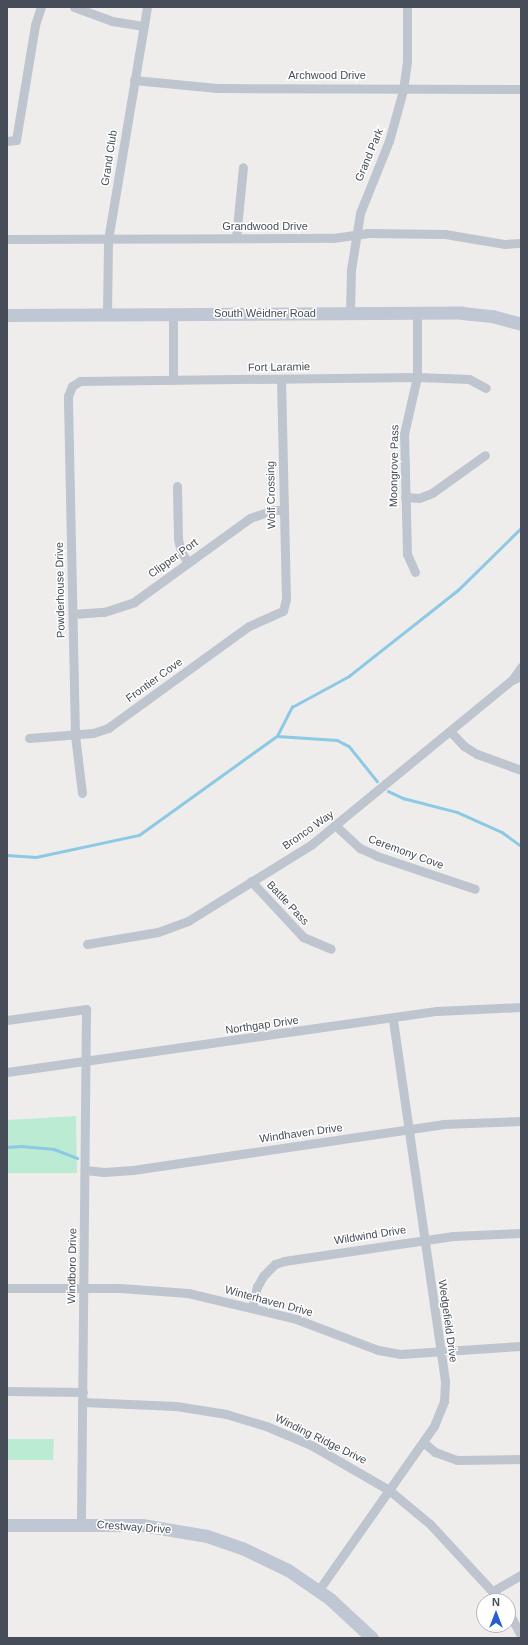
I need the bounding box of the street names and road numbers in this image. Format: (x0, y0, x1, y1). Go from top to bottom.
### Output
street label: Archwood Drive (288, 68, 366, 82)
street label: Grand Park (352, 127, 386, 183)
street label: Grand Club (98, 129, 120, 187)
street label: Grandwood Drive (222, 219, 308, 233)
street label: South Weidner Road (214, 306, 316, 320)
street label: Fort Laramie (248, 360, 310, 374)
street label: Moongrove Pass (387, 425, 401, 507)
street label: Wolf Crossing (264, 461, 278, 529)
street label: Clipper Port (146, 536, 200, 580)
street label: Powderhouse Drive (53, 542, 67, 638)
street label: Frontier Cove (123, 655, 185, 705)
street label: Bronco Way (280, 808, 336, 852)
street label: Ceremony Cove (366, 832, 446, 872)
street label: Battle Pass (264, 878, 312, 928)
street label: Northgap Drive (224, 1013, 300, 1037)
street label: Windhaven Drive (259, 1121, 343, 1145)
street label: Wildwind Drive (333, 1223, 407, 1247)
street label: Windboro Drive (65, 1228, 79, 1304)
street label: Wedgefield Drive (436, 1279, 460, 1363)
street label: Winterhaven Drive (224, 1283, 314, 1319)
street label: Winding Ridge Drive (273, 1411, 369, 1467)
street label: Crestway Drive (96, 1518, 172, 1536)

